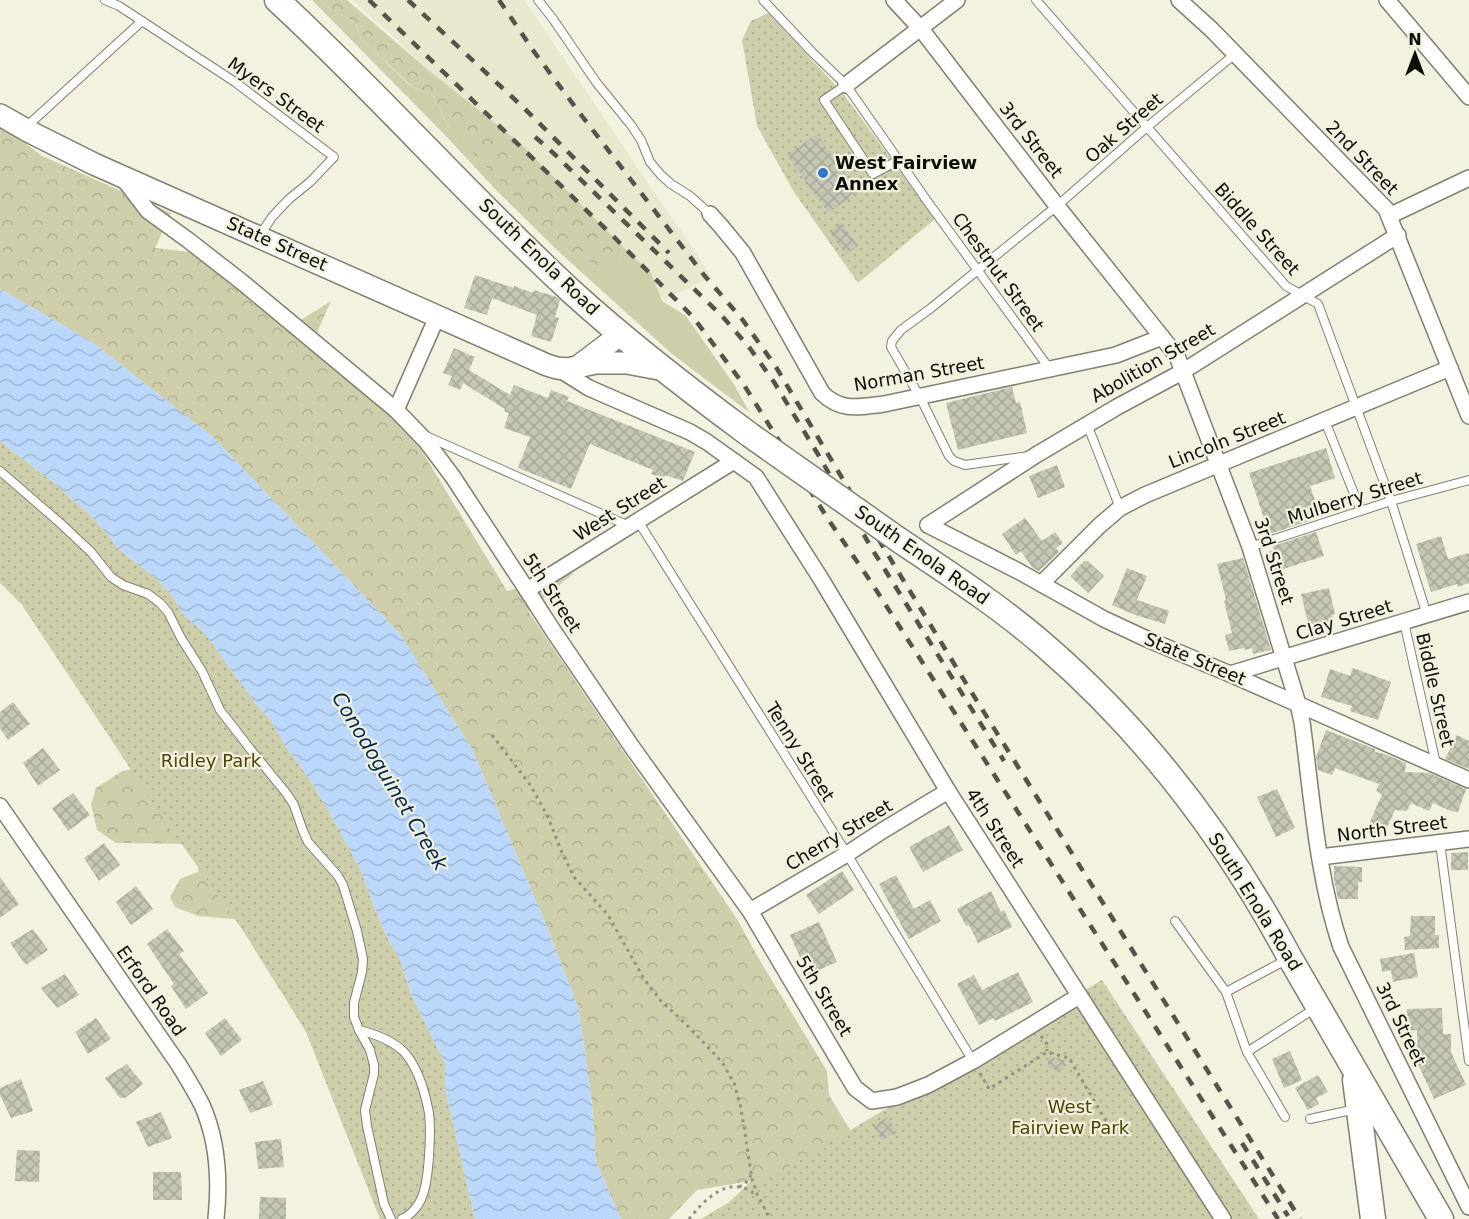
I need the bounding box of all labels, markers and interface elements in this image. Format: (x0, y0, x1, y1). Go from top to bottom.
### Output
north arrow (1385, 24, 1445, 84)
text: N (1408, 30, 1422, 49)
street label: Myers Street (224, 52, 329, 137)
street label: Oak Street (1081, 88, 1167, 167)
street label: 3rd Street (995, 98, 1067, 182)
street label: 2nd Street (1322, 116, 1403, 199)
place label: West Fairview Annex (835, 152, 977, 194)
marker: West Fairview Annex (816, 166, 830, 180)
street label: Biddle Street (1211, 178, 1304, 279)
street label: South Enola Road (475, 194, 604, 319)
street label: Chestnut Street (948, 208, 1049, 335)
street label: State Street (224, 212, 331, 275)
street label: Abolition Street (1087, 319, 1218, 407)
street label: Norman Street (852, 352, 986, 395)
street label: Lincoln Street (1165, 407, 1288, 473)
street label: Mulberry Street (1285, 467, 1425, 528)
street label: West Street (570, 472, 670, 545)
street label: South Enola Road (851, 500, 993, 609)
street label: 3rd Street (1251, 515, 1298, 607)
street label: 5th Street (519, 549, 586, 636)
street label: Clay Street (1293, 595, 1395, 644)
street label: State Street (1141, 628, 1249, 689)
street label: Biddle Street (1412, 631, 1459, 749)
water label: Conodoguinet Creek (327, 687, 454, 876)
street label: Tenny Street (761, 697, 839, 805)
park label: Ridley Park (161, 750, 262, 771)
street label: 4th Street (962, 784, 1029, 871)
street label: Cherry Street (782, 795, 896, 875)
street label: North Street (1336, 811, 1448, 846)
street label: South Enola Road (1204, 829, 1306, 975)
street label: Erford Road (113, 941, 190, 1040)
street label: 5th Street (792, 952, 857, 1040)
street label: 3rd Street (1372, 979, 1431, 1069)
park label: West Fairview Park (1011, 1096, 1130, 1138)

